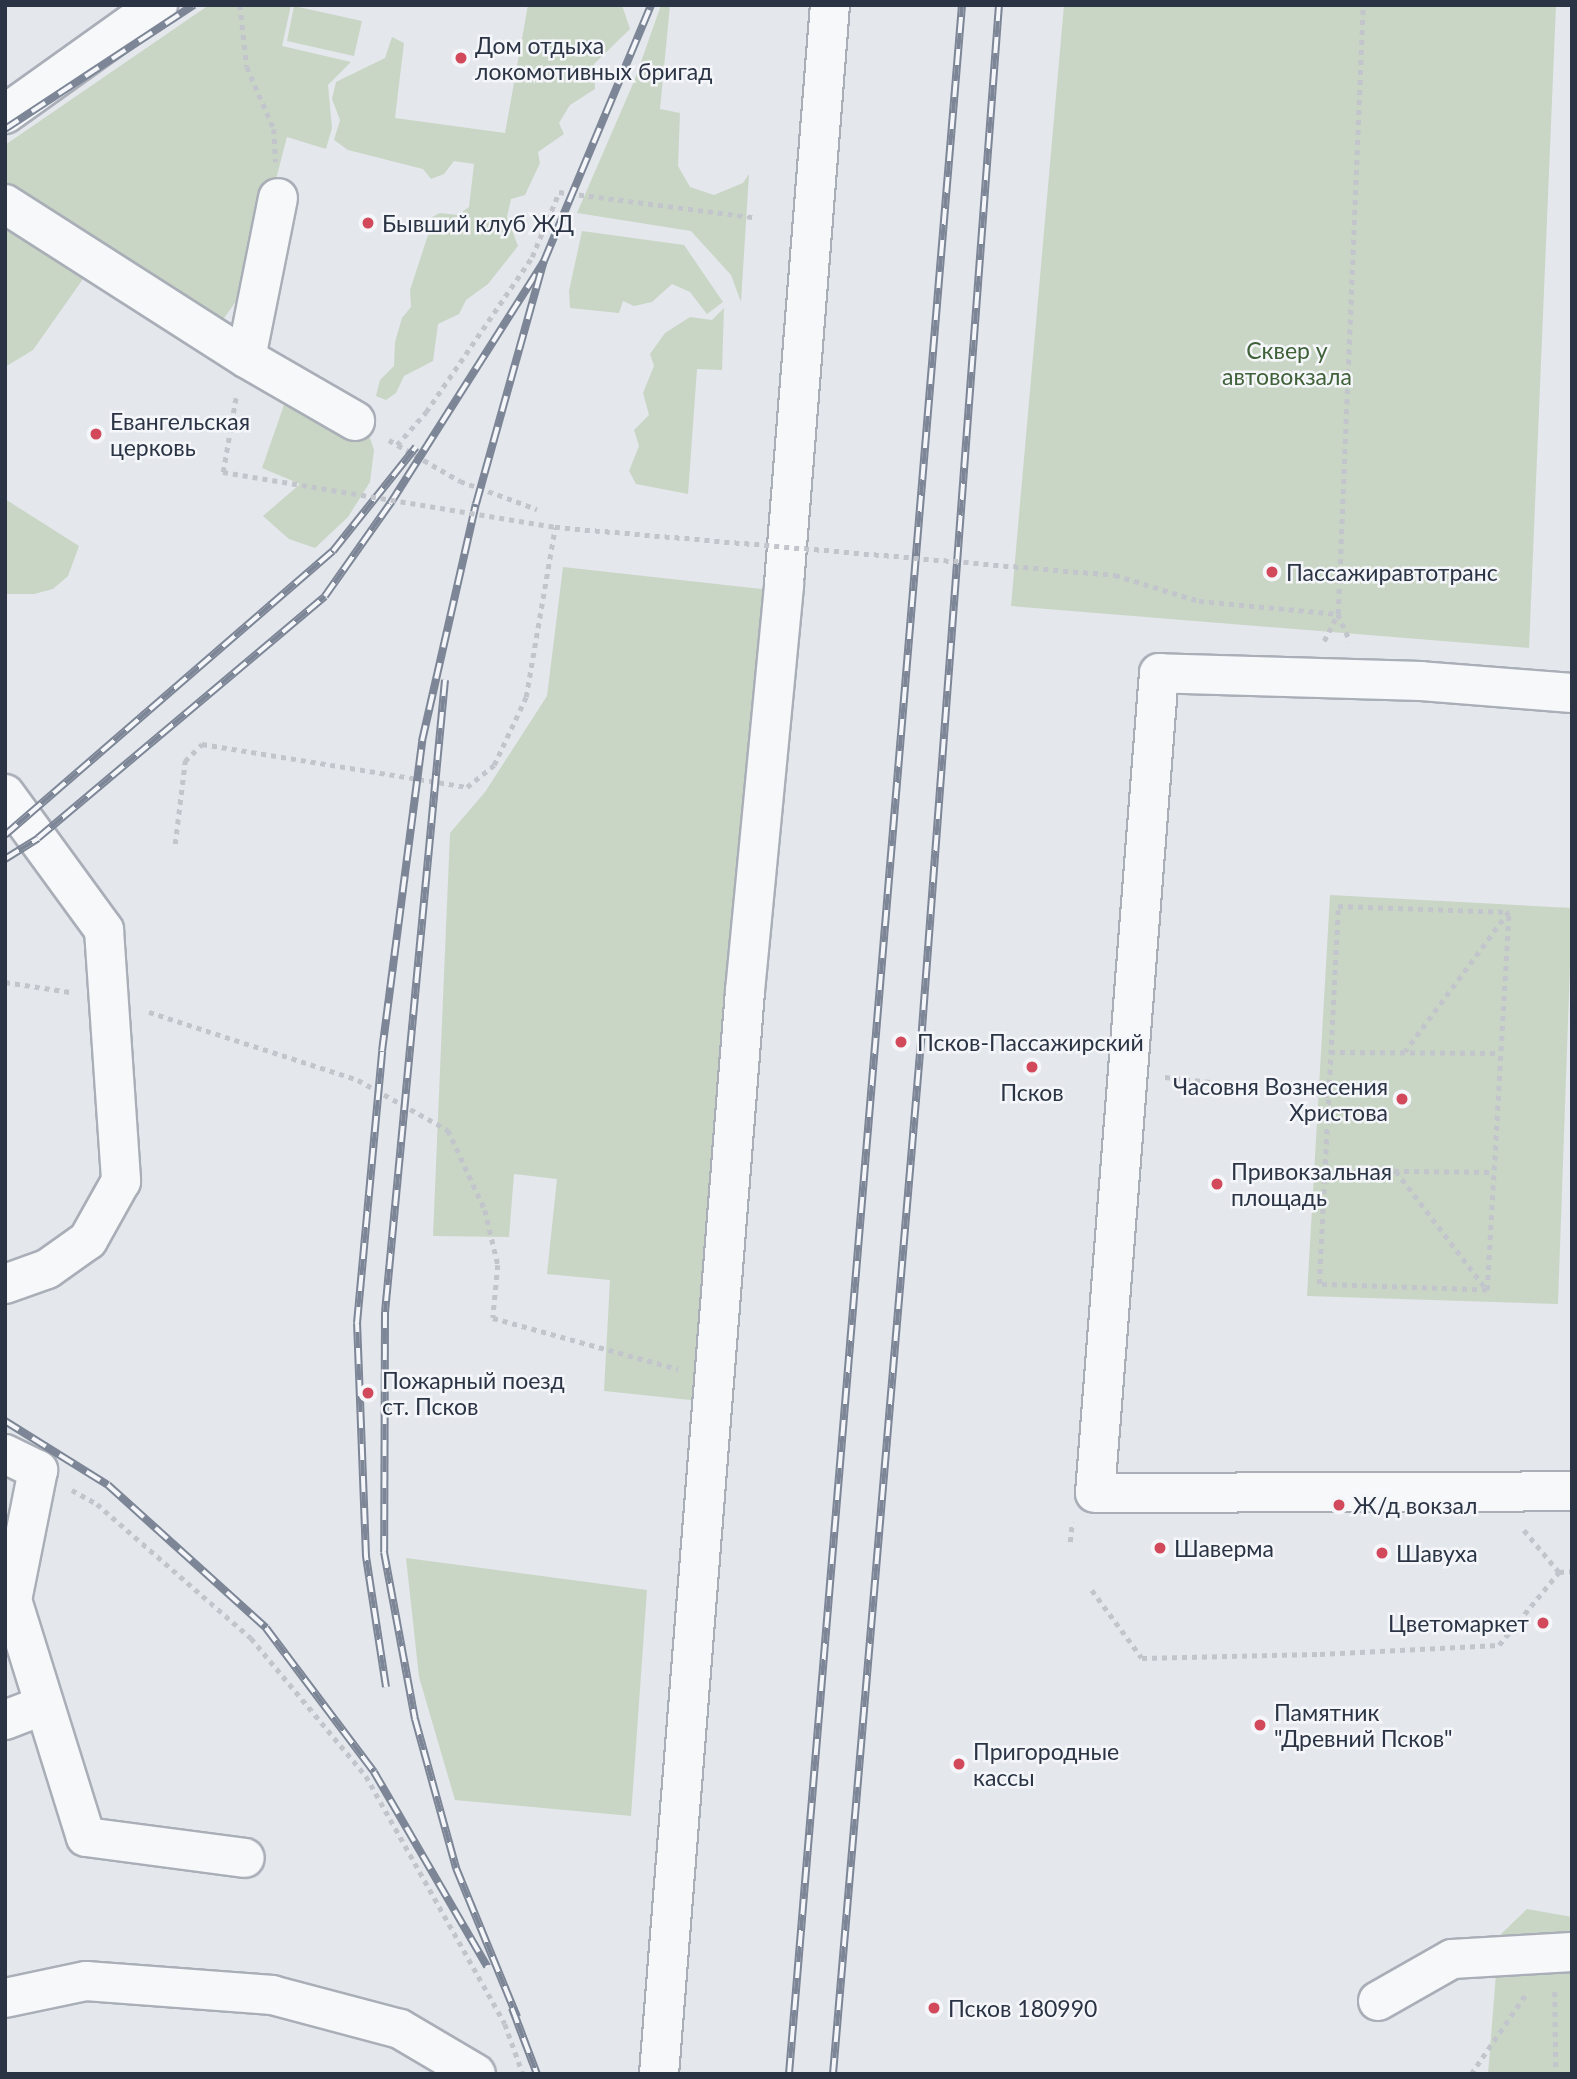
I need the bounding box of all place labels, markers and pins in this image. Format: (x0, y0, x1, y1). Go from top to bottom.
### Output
place label: Дом отдыха локомотивных бригад (475, 31, 713, 85)
marker: Дом отдыха локомотивных бригад (453, 50, 469, 66)
place label: Бывший клуб ЖД (382, 209, 574, 237)
marker: Бывший клуб ЖД (360, 215, 376, 231)
place label: Евангельская церковь (110, 407, 250, 461)
marker: Евангельская церковь (88, 426, 104, 442)
place label: Пассажиравтотранс (1286, 558, 1498, 586)
marker: Пассажиравтотранс (1264, 564, 1280, 580)
place label: Псков-Пассажирский (917, 1028, 1144, 1056)
marker: Псков-Пассажирский (891, 1032, 911, 1052)
marker: Псков (1024, 1059, 1040, 1075)
place label: Часовня Вознесения Христова (1173, 1072, 1388, 1126)
place label: Псков (1000, 1078, 1064, 1106)
marker: Часовня Вознесения Христова (1394, 1091, 1410, 1107)
place label: Привокзальная площадь (1231, 1157, 1392, 1211)
marker: Привокзальная площадь (1209, 1176, 1225, 1192)
place label: Пожарный поезд ст. Псков (382, 1366, 565, 1420)
marker: Пожарный поезд ст. Псков (360, 1385, 376, 1401)
place label: Ж/д вокзал (1353, 1491, 1477, 1519)
marker: Ж/д вокзал (1331, 1497, 1347, 1513)
place label: Шаверма (1174, 1534, 1274, 1562)
place label: Шавуха (1396, 1539, 1478, 1567)
marker: Шаверма (1152, 1540, 1168, 1556)
marker: Шавуха (1374, 1545, 1390, 1561)
place label: Цветомаркет (1388, 1609, 1529, 1637)
marker: Цветомаркет (1535, 1615, 1551, 1631)
place label: Памятник "Древний Псков" (1274, 1698, 1452, 1752)
marker: Памятник "Древний Псков" (1252, 1717, 1268, 1733)
place label: Пригородные кассы (973, 1737, 1119, 1791)
marker: Пригородные кассы (951, 1756, 967, 1772)
place label: Псков 180990 (948, 1994, 1097, 2022)
marker: Псков 180990 (926, 2000, 942, 2016)

